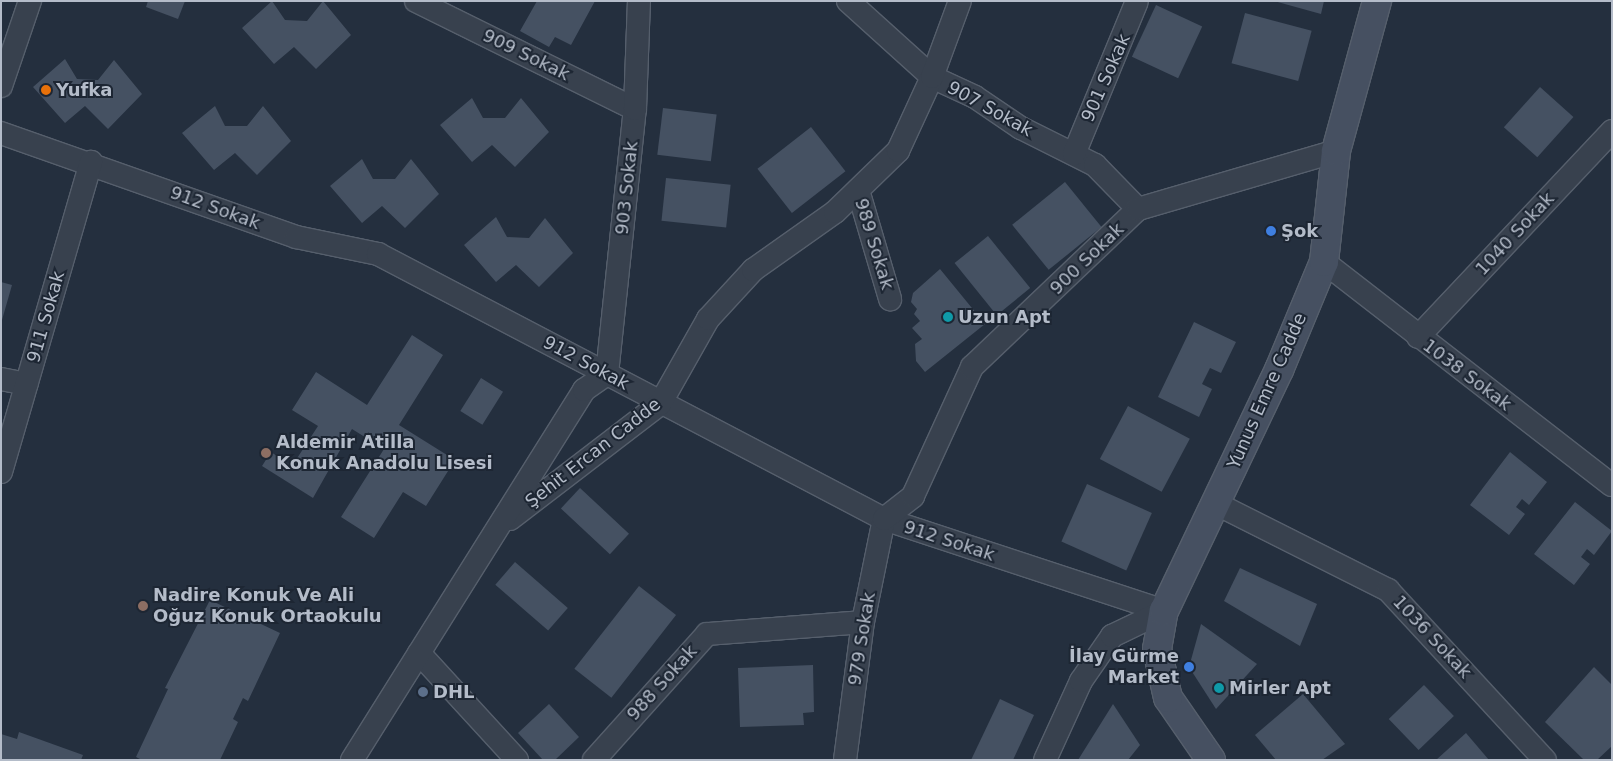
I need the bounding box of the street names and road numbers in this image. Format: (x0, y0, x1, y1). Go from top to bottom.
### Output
street label: 909 Sokak (479, 25, 573, 85)
street label: 901 Sokak (1077, 31, 1135, 125)
street label: 907 Sokak (944, 77, 1036, 141)
street label: 903 Sokak (611, 140, 643, 236)
street label: 912 Sokak (167, 182, 263, 234)
street label: 1040 Sokak (1471, 188, 1559, 280)
street label: 989 Sokak (850, 196, 898, 292)
street label: 900 Sokak (1046, 219, 1128, 299)
street label: 911 Sokak (23, 269, 69, 365)
street label: Yunus Emre Cadde (1223, 310, 1311, 472)
street label: 912 Sokak (539, 331, 633, 395)
street label: 1038 Sokak (1418, 335, 1516, 415)
street label: Şehit Ercan Cadde (521, 393, 665, 513)
street label: 912 Sokak (901, 516, 997, 566)
street label: 979 Sokak (844, 591, 880, 687)
street label: 1036 Sokak (1388, 591, 1476, 683)
street label: 988 Sokak (622, 641, 702, 725)

